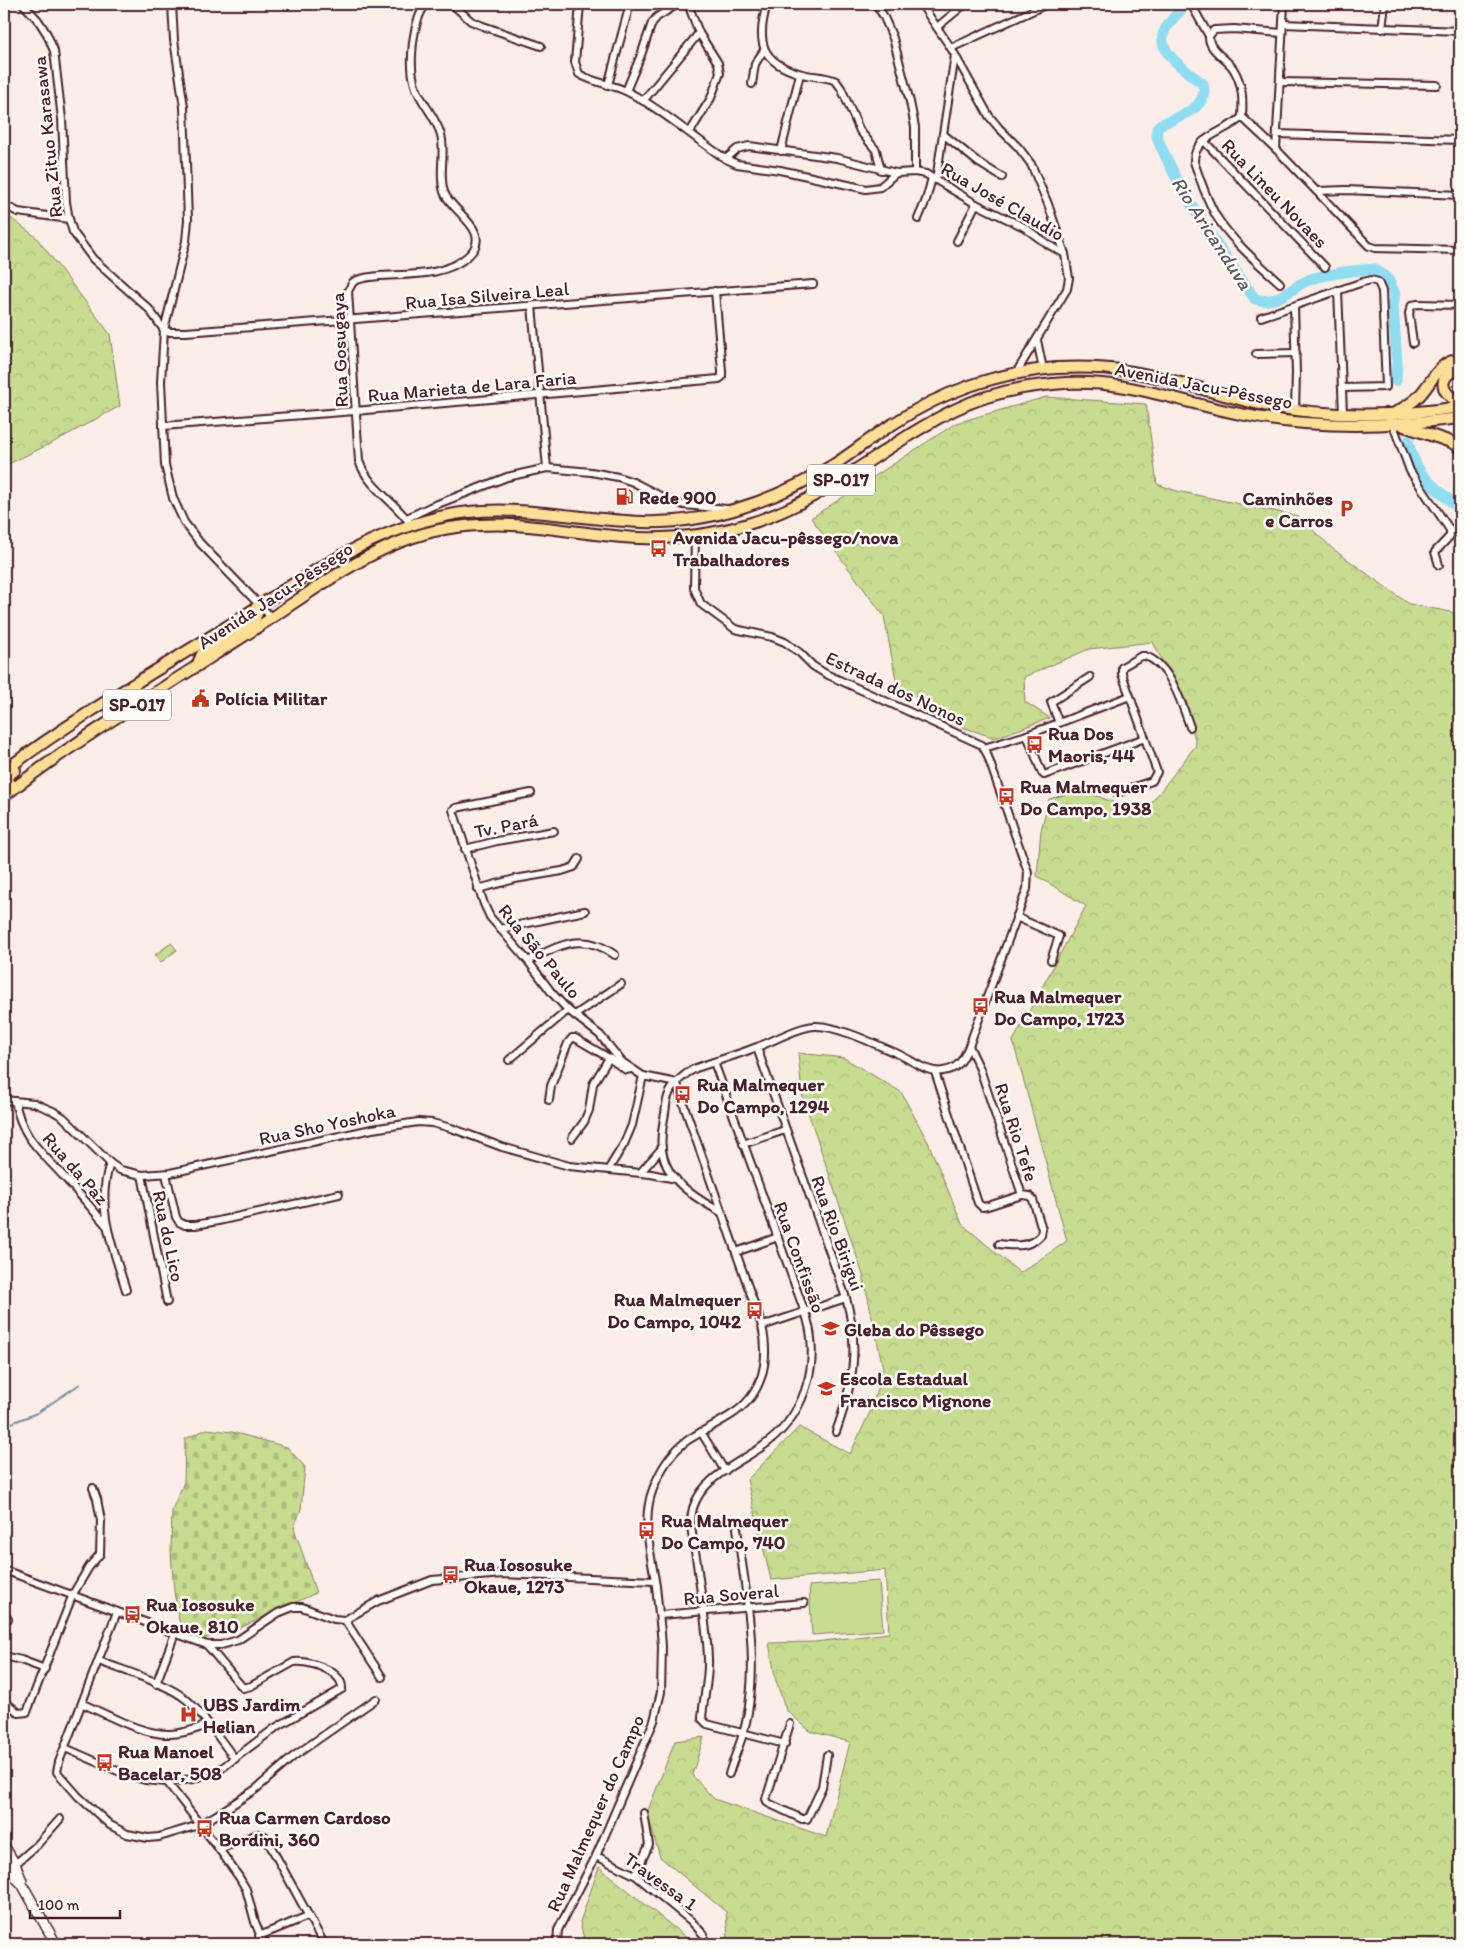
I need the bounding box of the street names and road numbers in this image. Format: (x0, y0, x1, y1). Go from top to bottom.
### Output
street label: Rua Zituo Karasawa (28, 55, 67, 219)
street label: Rua Lineu Novaes (1217, 134, 1333, 253)
street label: Rua José Claudio (937, 157, 1069, 246)
street label: Rua Isa Silveira Leal (404, 277, 571, 314)
street label: Rua Gosugaya (326, 292, 353, 408)
street label: Avenida Jacu-Pêssego (1113, 357, 1295, 414)
street label: Rua Marieta de Lara Faria (367, 366, 577, 407)
road number: SP-017 (807, 464, 875, 496)
street label: Avenida Jacu-Pêssego (193, 537, 357, 654)
street label: Estrada dos Nonos (822, 646, 969, 731)
road number: SP-017 (103, 690, 171, 720)
street label: Tv. Pará (472, 808, 540, 843)
street label: Rua São Paulo (493, 899, 586, 1003)
street label: Rua Rio Tefe (990, 1080, 1043, 1184)
street label: Rua Sho Yoshoka (257, 1099, 398, 1150)
street label: Rua da Paz (38, 1127, 114, 1210)
street label: Rua Rio Birigui (806, 1172, 869, 1294)
street label: Rua do Lico (148, 1188, 189, 1284)
street label: Rua Confissão (769, 1198, 830, 1316)
street label: Rua Soveral (682, 1579, 780, 1610)
street label: Rua Malmequer do Campo (542, 1711, 649, 1915)
street label: Travessa 1 (620, 1847, 702, 1916)

